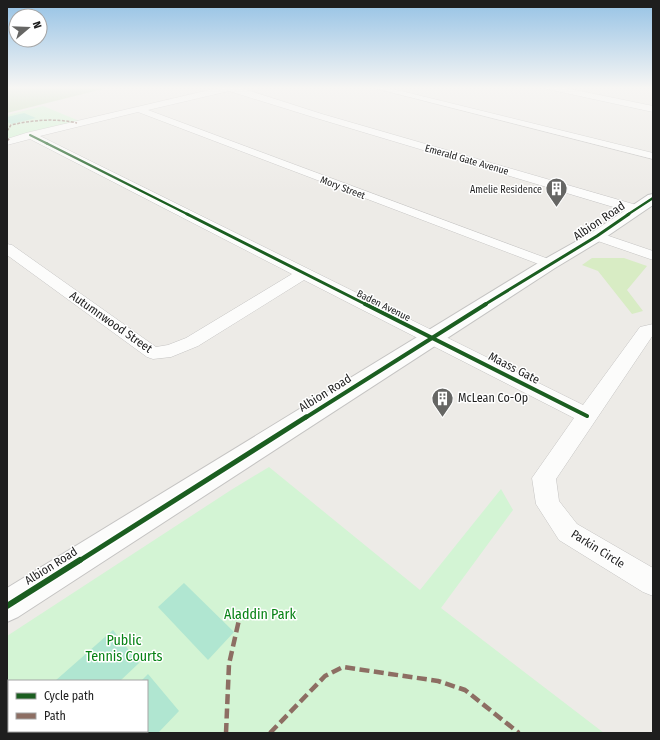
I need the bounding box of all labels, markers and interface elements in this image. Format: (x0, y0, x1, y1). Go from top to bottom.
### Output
north arrow (8, 8, 48, 48)
text: N (30, 20, 44, 30)
street label: Emerald Gate Avenue (423, 142, 510, 178)
street label: Mory Street (318, 174, 368, 202)
building icon: Amelie Residence (544, 176, 570, 209)
place label: Amelie Residence (470, 184, 542, 196)
street label: Albion Road (571, 199, 627, 243)
street label: Autumnwood Street (67, 288, 155, 356)
street label: Baden Avenue (355, 288, 412, 324)
street label: Maass Gate (486, 349, 542, 387)
street label: Albion Road (296, 371, 354, 415)
building icon: McLean Co-Op (429, 385, 455, 418)
place label: McLean Co-Op (458, 391, 528, 405)
street label: Parkin Circle (569, 527, 627, 571)
street label: Albion Road (22, 544, 80, 588)
park label: Aladdin Park (224, 606, 296, 623)
park label: Public Tennis Courts (85, 632, 163, 665)
legend (8, 680, 148, 732)
text: Cycle path (44, 689, 94, 703)
text: Path (44, 709, 66, 723)

